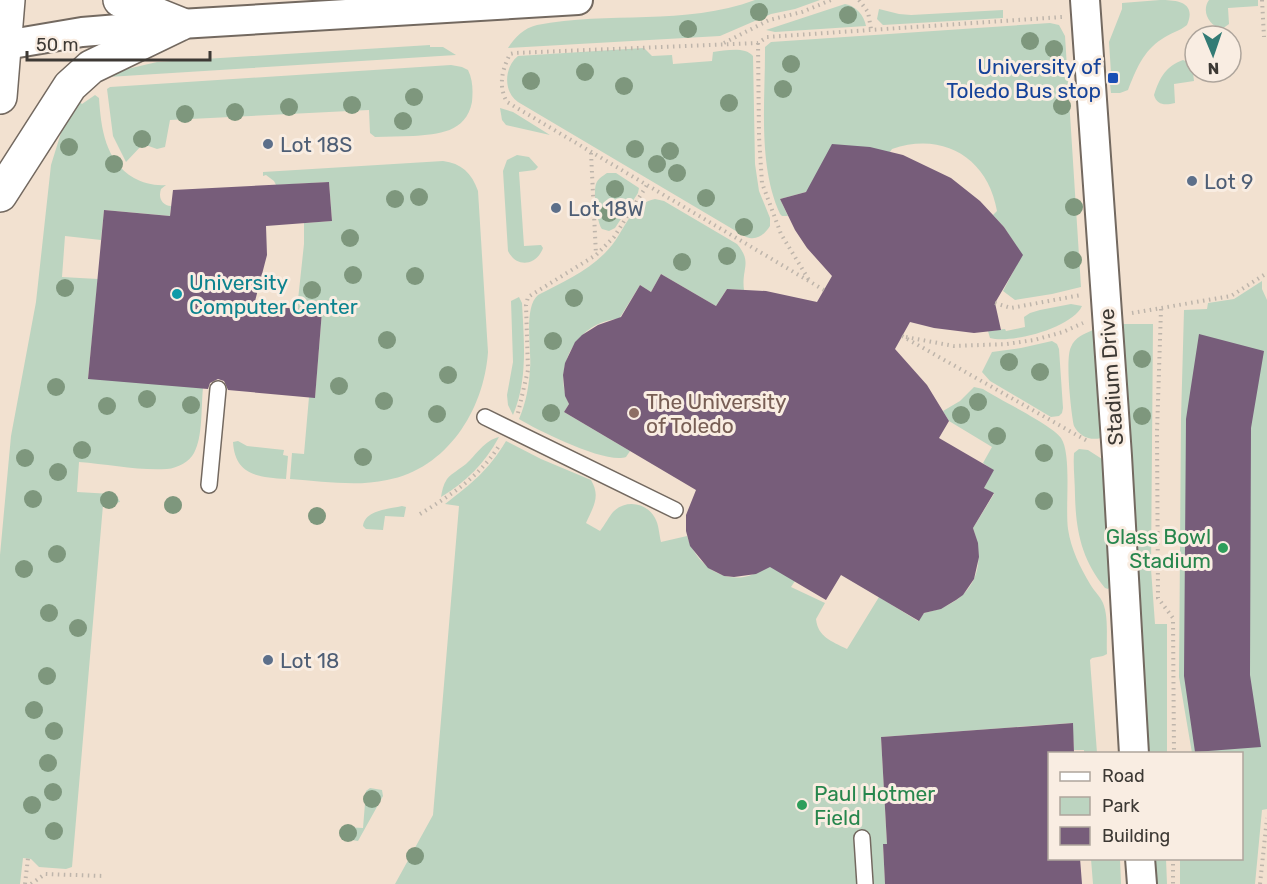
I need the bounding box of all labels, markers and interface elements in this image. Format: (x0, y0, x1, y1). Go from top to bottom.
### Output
scale bar (27, 24, 210, 62)
north arrow (1183, 24, 1243, 84)
text: 50 m (36, 34, 79, 56)
place label: University of Toledo Bus stop (946, 54, 1101, 103)
text: N (1207, 59, 1220, 78)
marker: University of Toledo Bus stop (1106, 71, 1120, 85)
place label: Lot 18S (280, 132, 352, 157)
marker: Lot 18S (261, 137, 275, 151)
place label: Lot 9 (1204, 169, 1253, 194)
marker: Lot 9 (1185, 174, 1199, 188)
place label: Lot 18W (568, 196, 644, 221)
marker: Lot 18W (549, 201, 563, 215)
place label: University Computer Center (189, 270, 358, 319)
marker: University Computer Center (170, 287, 184, 301)
street label: Stadium Drive (1094, 308, 1128, 446)
place label: The University of Toledo (646, 389, 787, 438)
marker: The University of Toledo (627, 406, 641, 420)
place label: Glass Bowl Stadium (1106, 524, 1211, 573)
marker: Glass Bowl Stadium (1216, 541, 1230, 555)
place label: Lot 18 (280, 648, 339, 673)
marker: Lot 18 (261, 653, 275, 667)
legend (1048, 752, 1243, 860)
text: Road (1102, 765, 1145, 787)
place label: Paul Hotmer Field (814, 781, 935, 830)
text: Park (1102, 795, 1140, 817)
marker: Paul Hotmer Field (795, 798, 809, 812)
text: Building (1102, 825, 1170, 847)

